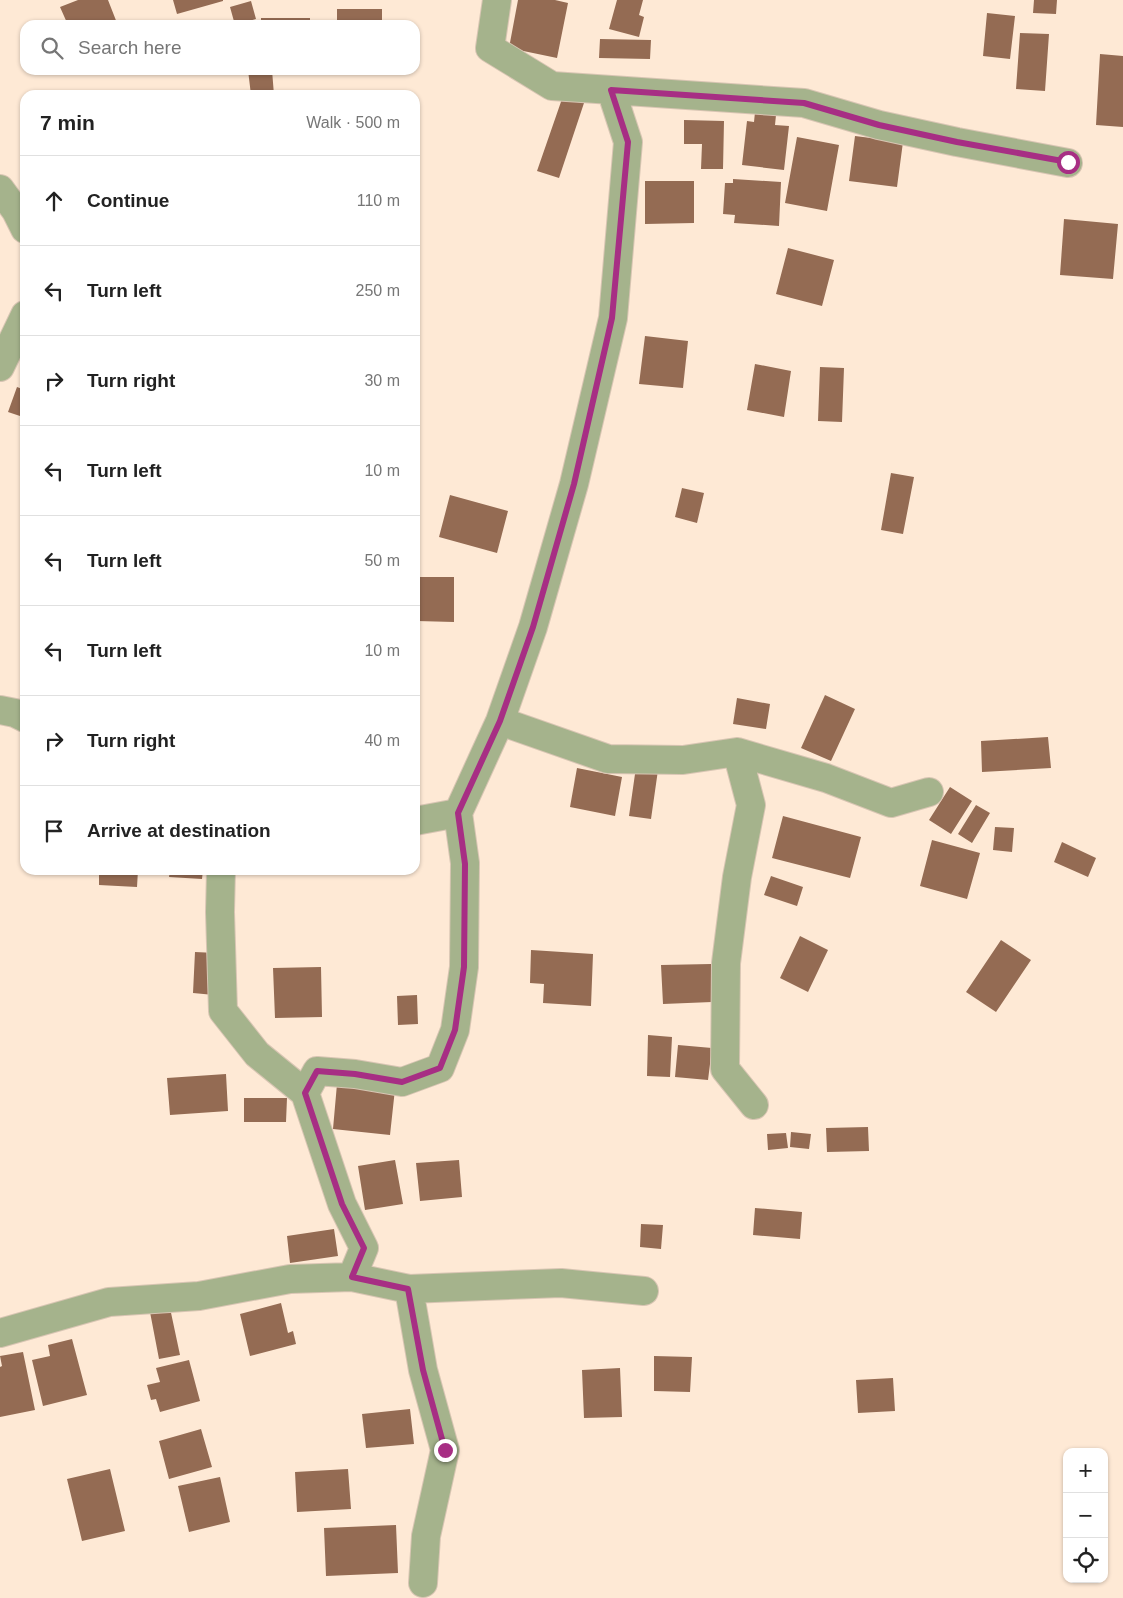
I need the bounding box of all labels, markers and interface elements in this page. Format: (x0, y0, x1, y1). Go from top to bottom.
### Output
search box (20, 20, 420, 75)
icon: search (38, 34, 66, 62)
text: Search here (78, 37, 182, 58)
text: 7 min (40, 111, 95, 134)
text: Walk · 500 m (306, 114, 400, 131)
route start (1057, 151, 1080, 174)
icon: ahead (40, 187, 68, 215)
text: Continue (87, 190, 169, 211)
text: 110 m (357, 192, 400, 209)
icon: left (40, 277, 68, 305)
text: Turn left (87, 280, 162, 301)
text: 250 m (356, 282, 400, 299)
icon: right (40, 367, 68, 395)
text: Turn right (87, 370, 175, 391)
text: 30 m (364, 372, 400, 389)
icon: left (40, 457, 68, 485)
text: Turn left (87, 460, 162, 481)
text: 10 m (364, 462, 400, 479)
icon: left (40, 547, 68, 575)
text: Turn left (87, 550, 162, 571)
text: 50 m (364, 552, 400, 569)
icon: left (40, 637, 68, 665)
text: Turn left (87, 640, 162, 661)
text: 10 m (364, 642, 400, 659)
icon: right (40, 727, 68, 755)
text: Turn right (87, 730, 175, 751)
text: 40 m (364, 732, 400, 749)
icon: arrive (40, 817, 68, 845)
text: Arrive at destination (87, 820, 271, 841)
route end (434, 1439, 457, 1462)
map controls (1063, 1448, 1108, 1583)
button: + (1063, 1448, 1108, 1493)
button: − (1063, 1493, 1108, 1538)
button: locate (1063, 1538, 1108, 1583)

